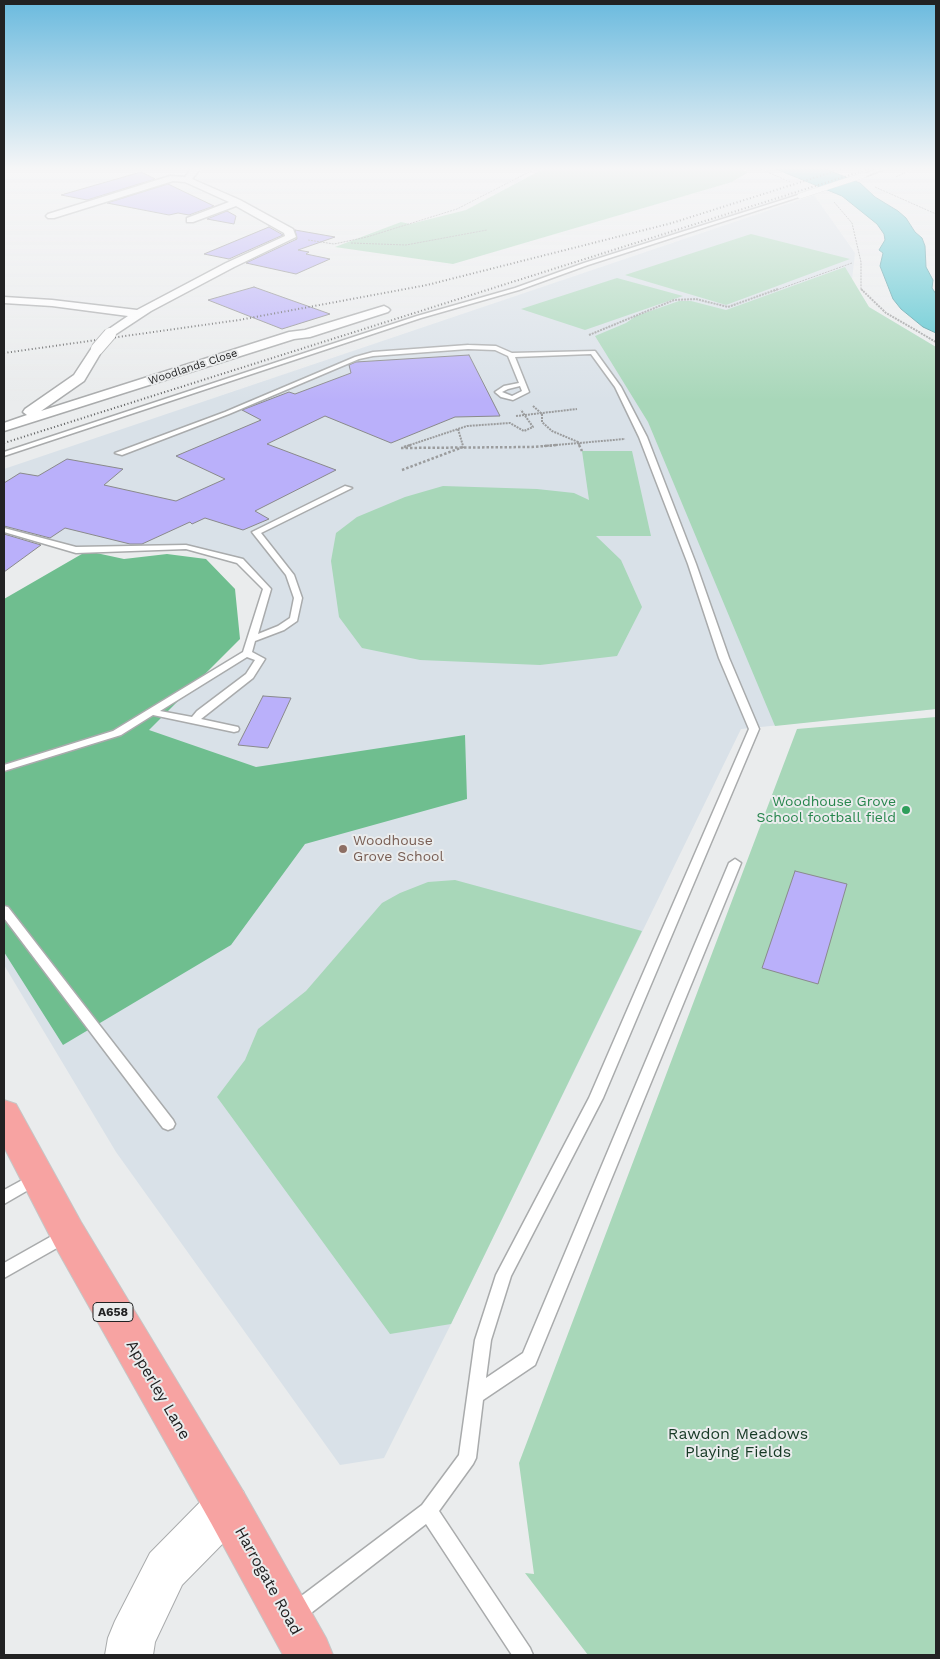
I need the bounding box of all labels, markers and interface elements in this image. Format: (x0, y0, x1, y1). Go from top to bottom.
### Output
street label: Woodlands Close (147, 346, 239, 388)
place label: Woodhouse Grove School football field (756, 794, 896, 826)
marker: Woodhouse Grove School football field (900, 804, 912, 816)
place label: Woodhouse Grove School (353, 833, 444, 866)
marker: Woodhouse Grove School (337, 843, 349, 855)
road number: A658 (93, 1302, 133, 1321)
street label: Apperley Lane (122, 1337, 194, 1443)
park label: Rawdon Meadows Playing Fields (668, 1424, 808, 1462)
street label: Harrogate Road (230, 1524, 306, 1638)

